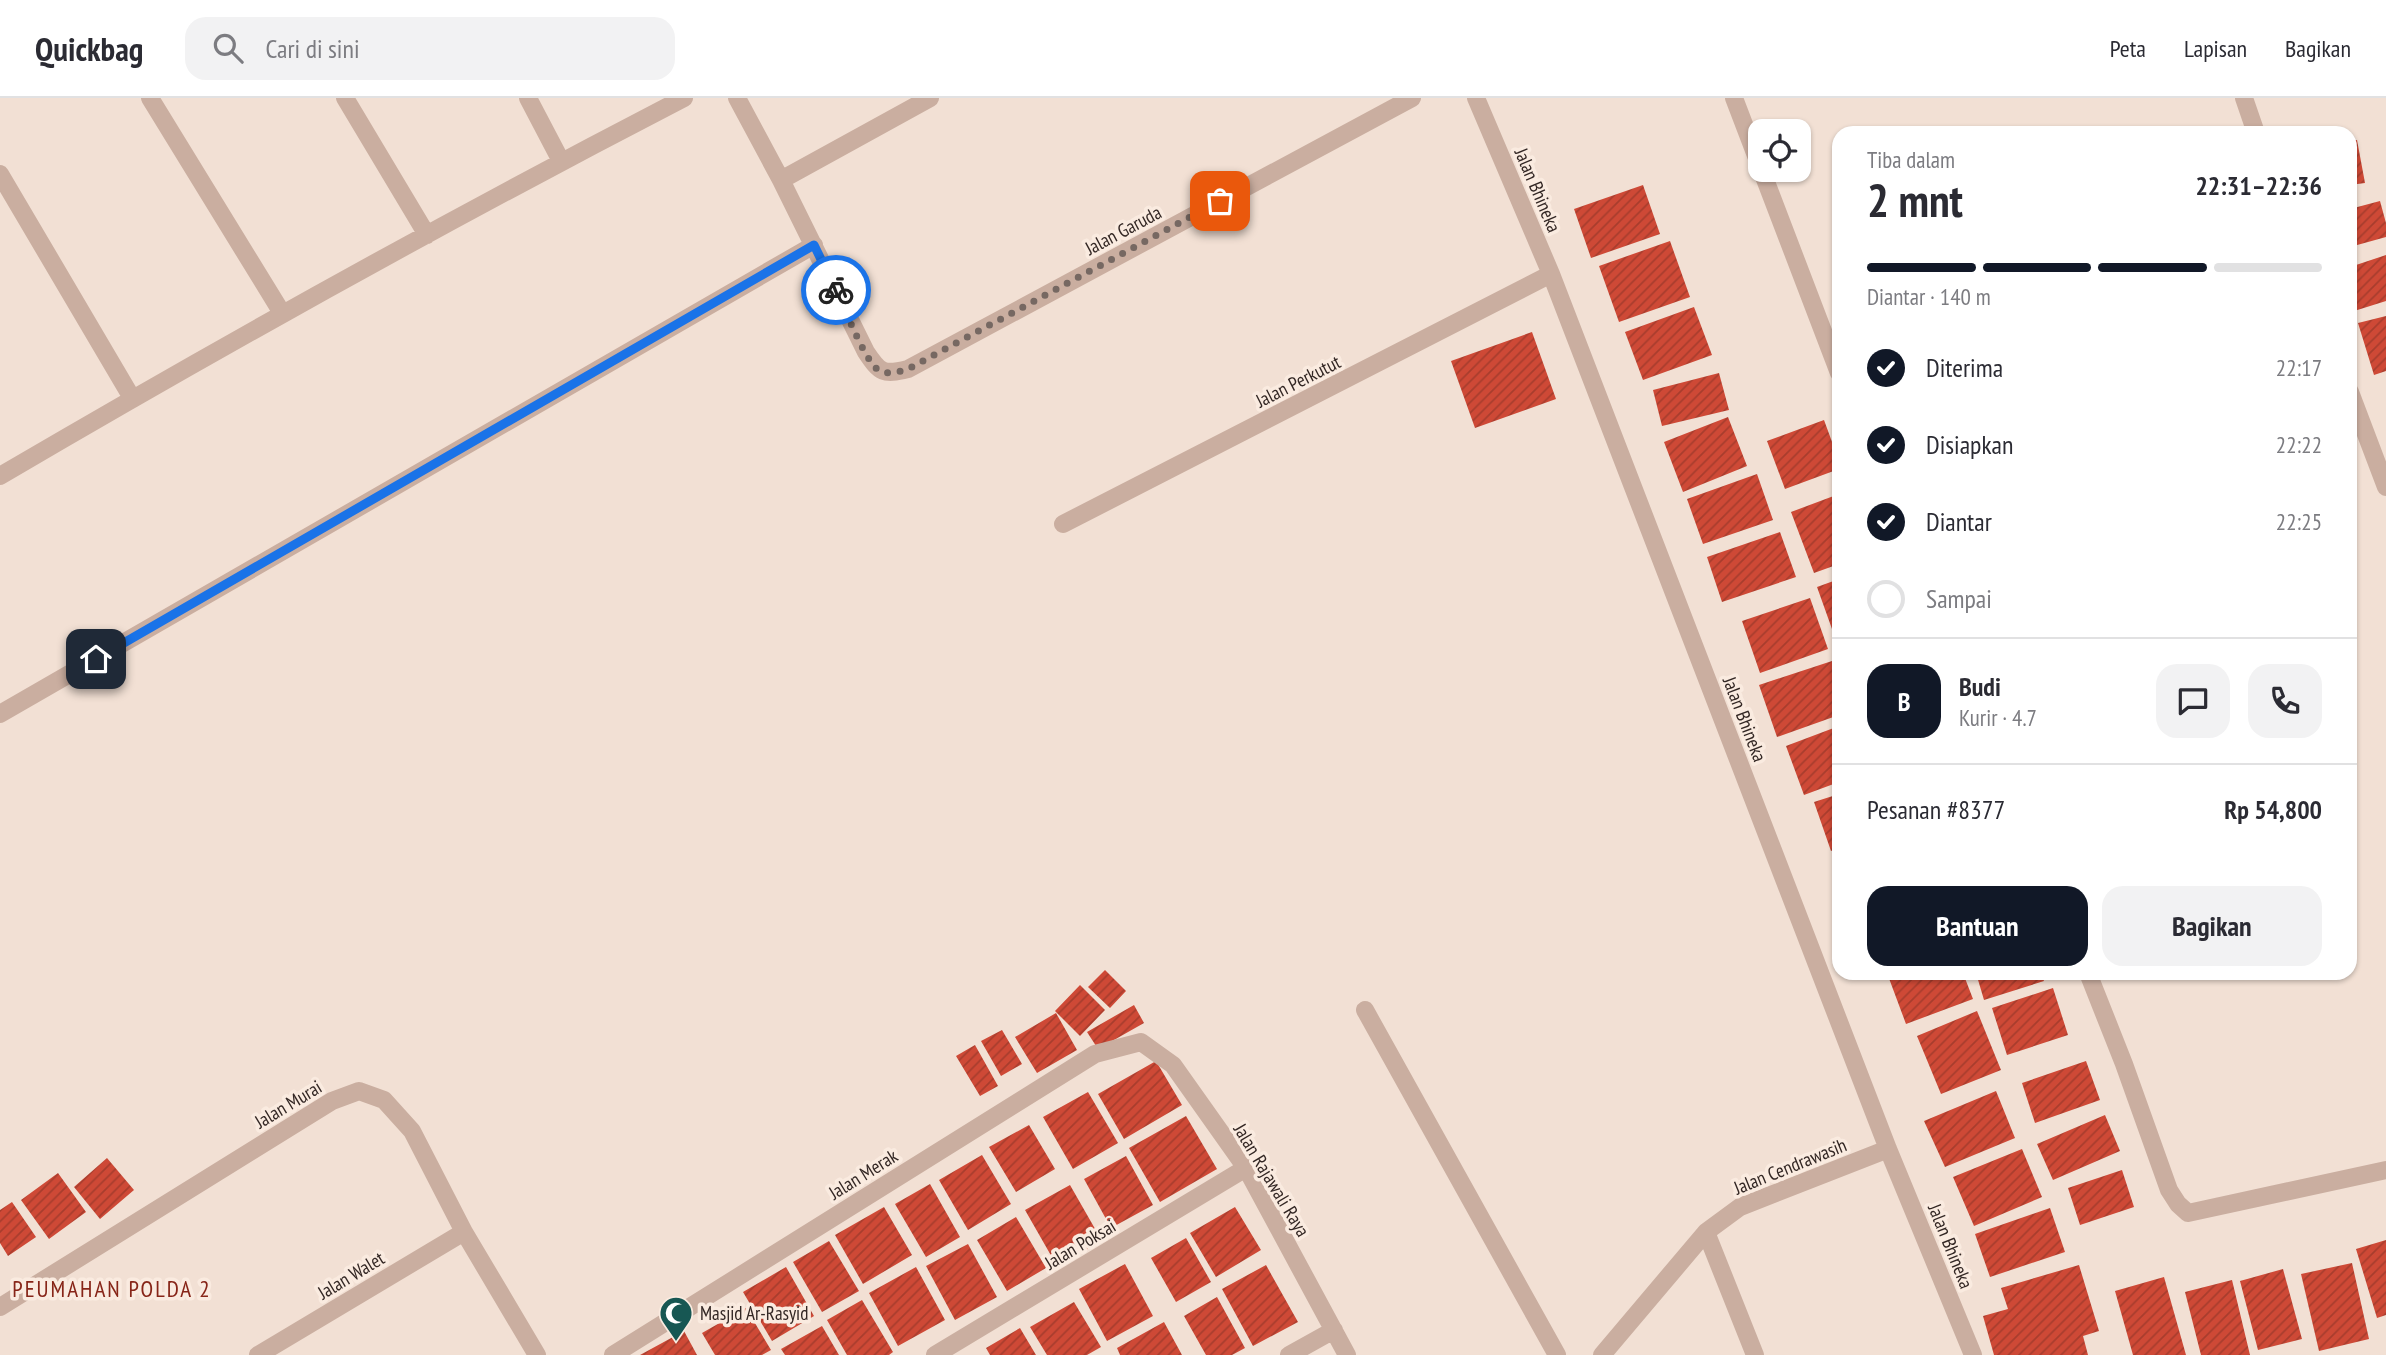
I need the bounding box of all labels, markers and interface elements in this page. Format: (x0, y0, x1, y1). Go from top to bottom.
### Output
search box (185, 17, 675, 80)
text: Quickbag (35, 27, 143, 70)
icon: search (209, 29, 247, 67)
text: Cari di sini (265, 32, 360, 65)
text: Peta (2110, 33, 2146, 64)
text: Lapisan (2184, 33, 2247, 64)
text: Bagikan (2285, 33, 2351, 64)
map controls (1748, 119, 1811, 182)
button: locate (1748, 119, 1811, 182)
street label: Jalan Bhineka (1509, 143, 1566, 236)
text: Tiba dalam (1867, 145, 1955, 174)
text: 22:31–22:36 (2195, 169, 2322, 202)
text: 2 mnt (1867, 170, 1963, 230)
pin (1190, 171, 1250, 231)
icon: bag (1201, 182, 1239, 220)
street label: Jalan Garuda (1080, 200, 1165, 261)
courier (801, 255, 871, 325)
icon: bike (817, 271, 855, 309)
text: Diantar · 140 m (1867, 282, 1991, 311)
street label: Jalan Perkutut (1251, 349, 1345, 413)
icon: check (1867, 349, 1905, 387)
text: Diterima (1926, 351, 2003, 384)
text: 22:17 (2276, 353, 2322, 382)
icon: check (1867, 426, 1905, 464)
text: Disiapkan (1926, 428, 2013, 461)
text: 22:22 (2276, 430, 2322, 459)
icon: check (1867, 503, 1905, 541)
text: Diantar (1926, 505, 1992, 538)
text: 22:25 (2276, 507, 2322, 536)
text: Sampai (1926, 582, 1992, 615)
pin (66, 629, 126, 689)
icon: home (77, 640, 115, 678)
button: chat (2156, 664, 2230, 738)
button: phone (2248, 664, 2322, 738)
text: Budi (1959, 670, 2001, 703)
street label: Jalan Bhineka (1717, 672, 1772, 765)
text: B (1898, 685, 1910, 718)
text: Kurir · 4.7 (1959, 703, 2037, 732)
text: Pesanan #8377 (1867, 793, 2005, 826)
text: Rp 54,800 (2224, 793, 2322, 826)
button: Bantuan (1867, 886, 2088, 966)
button: Bagikan (2102, 886, 2322, 966)
street label: Jalan Murai (249, 1075, 326, 1134)
street label: Jalan Rajawali Raya (1228, 1118, 1315, 1241)
street label: Jalan Cendrawasih (1729, 1132, 1850, 1200)
street label: Jalan Merak (823, 1143, 902, 1205)
street label: Jalan Bhineka (1923, 1199, 1979, 1292)
street label: Jalan Poksai (1039, 1214, 1120, 1275)
street label: Jalan Walet (312, 1245, 389, 1305)
district label: PEUMAHAN POLDA 2 (12, 1274, 212, 1303)
mosque icon: Masjid Ar-Rasyid (657, 1294, 695, 1343)
place label: Masjid Ar-Rasyid (700, 1301, 808, 1325)

